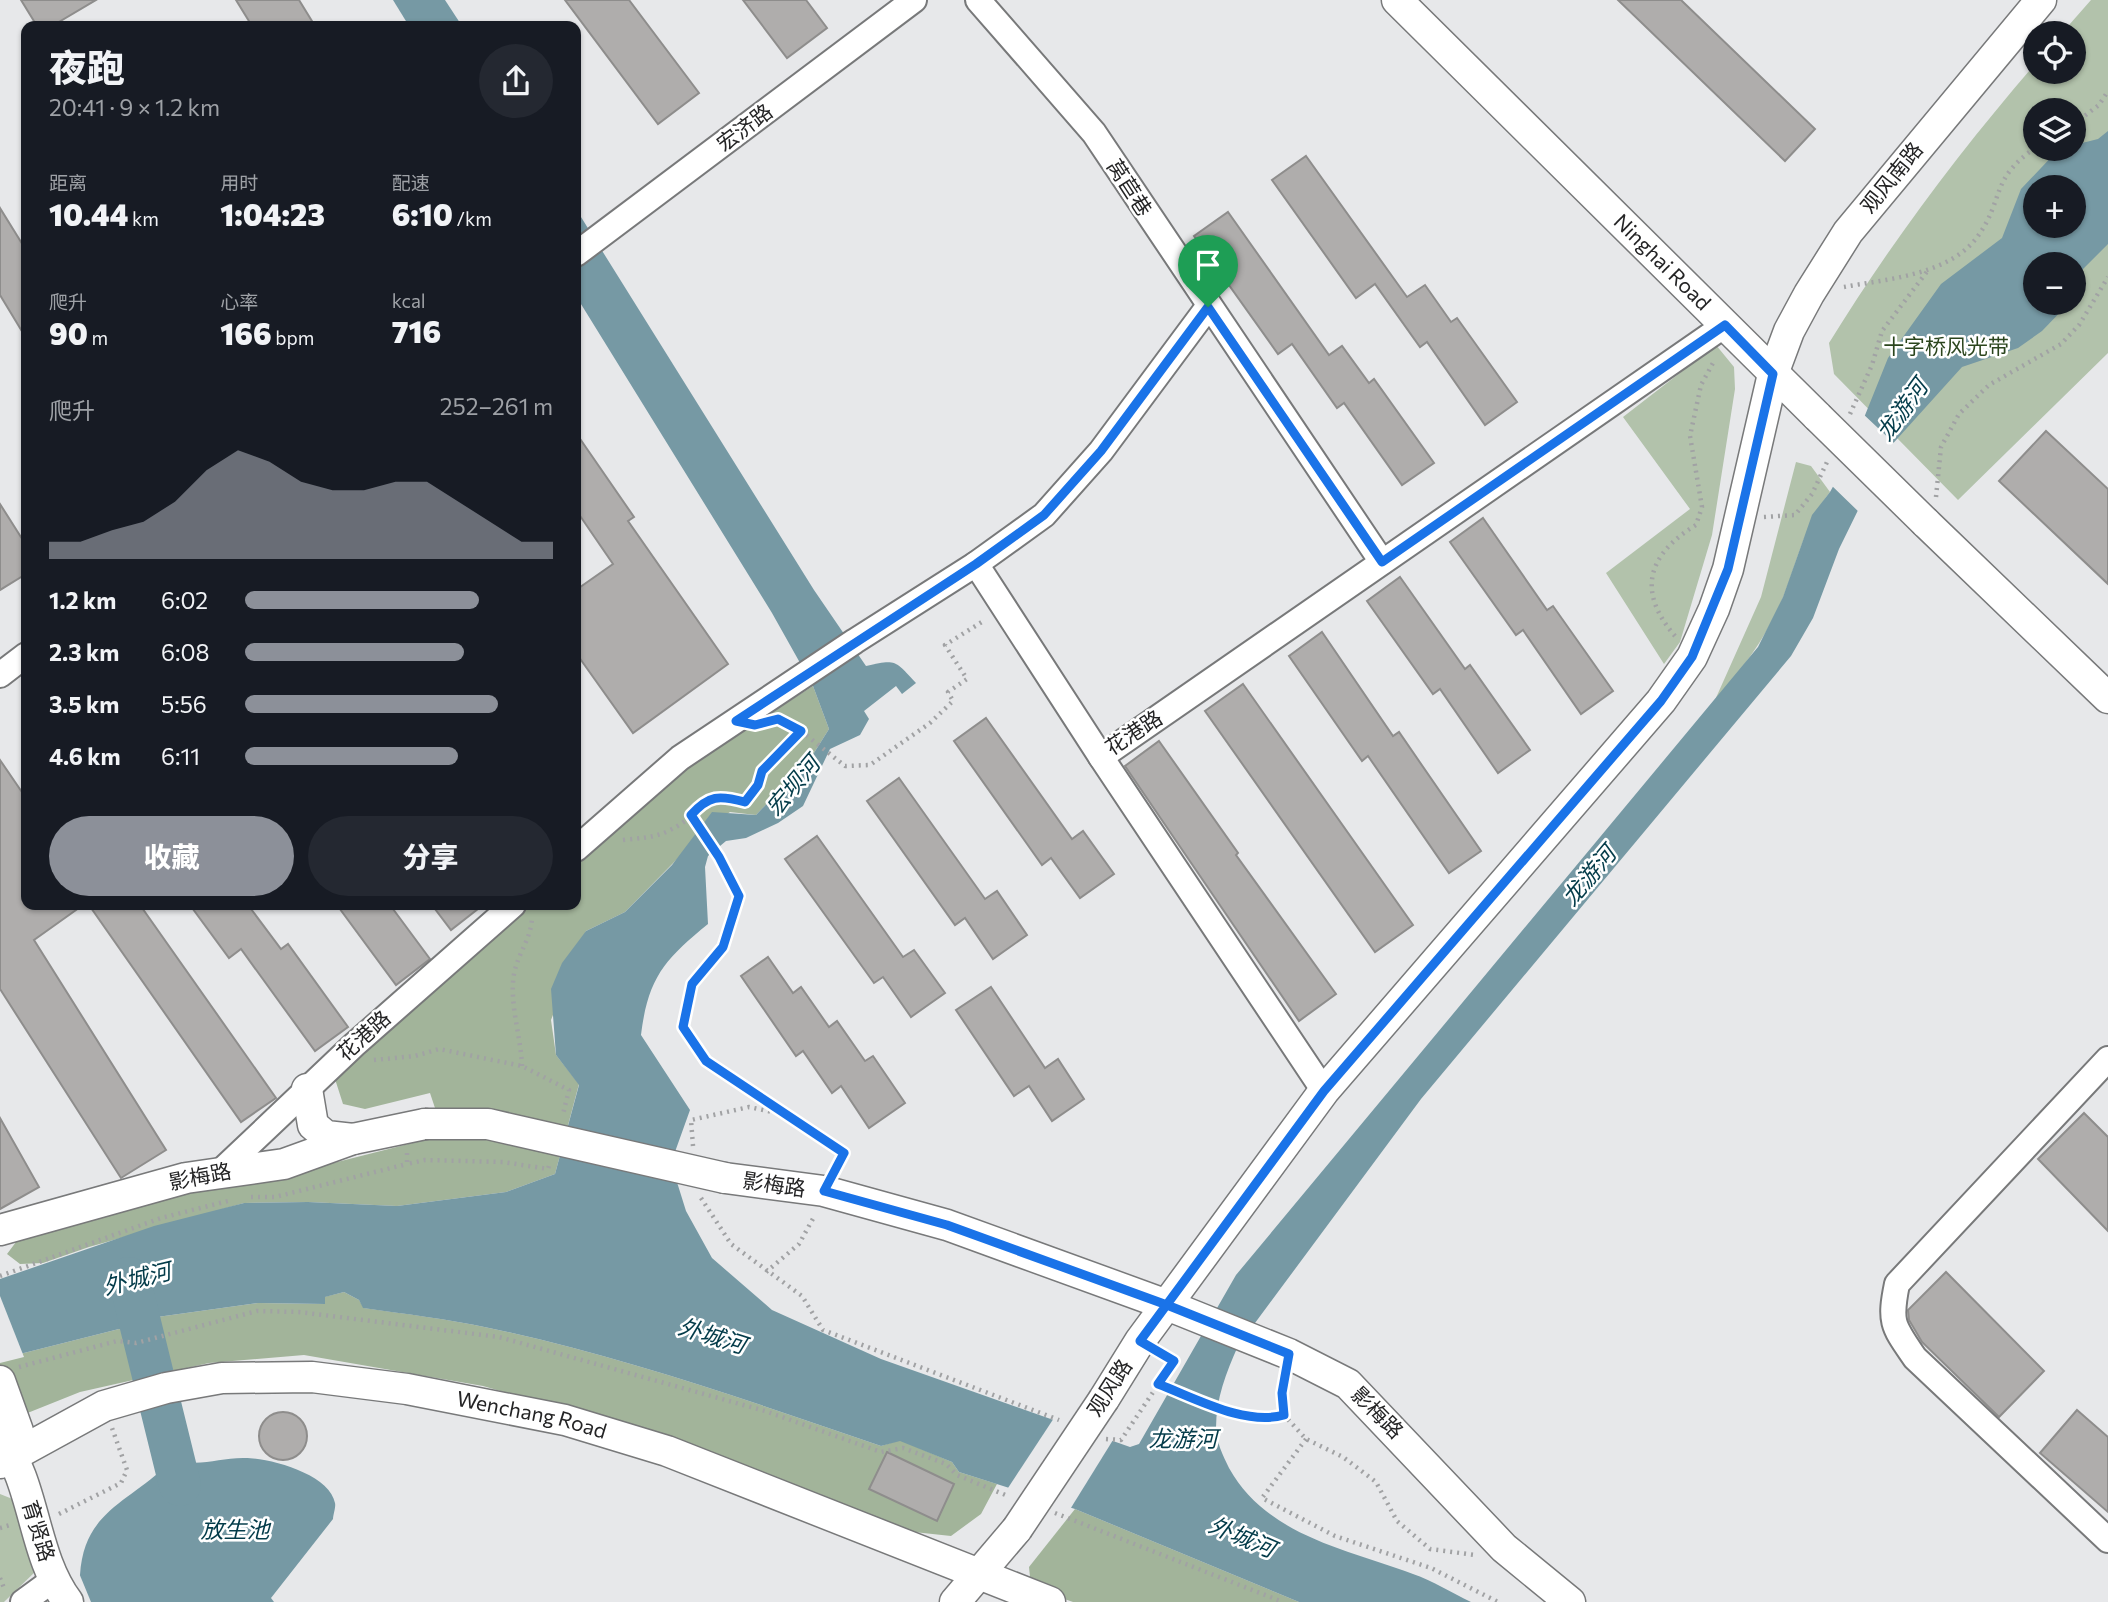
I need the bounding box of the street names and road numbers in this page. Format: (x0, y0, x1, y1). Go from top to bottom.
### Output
street label: 宏济路 (711, 98, 777, 156)
street label: 观风南路 (1855, 137, 1927, 218)
street label: 莴苣巷 (1103, 154, 1158, 220)
street label: Ninghai Road (1609, 208, 1717, 315)
street label: 花港路 (1100, 704, 1166, 759)
street label: 花港路 (331, 1005, 395, 1065)
street label: 影梅路 (166, 1157, 233, 1194)
street label: 影梅路 (741, 1167, 807, 1200)
street label: 观风路 (1081, 1354, 1136, 1420)
street label: 影梅路 (1347, 1381, 1409, 1443)
street label: Wenchang Road (455, 1385, 610, 1443)
street label: 育贤路 (18, 1497, 61, 1564)

